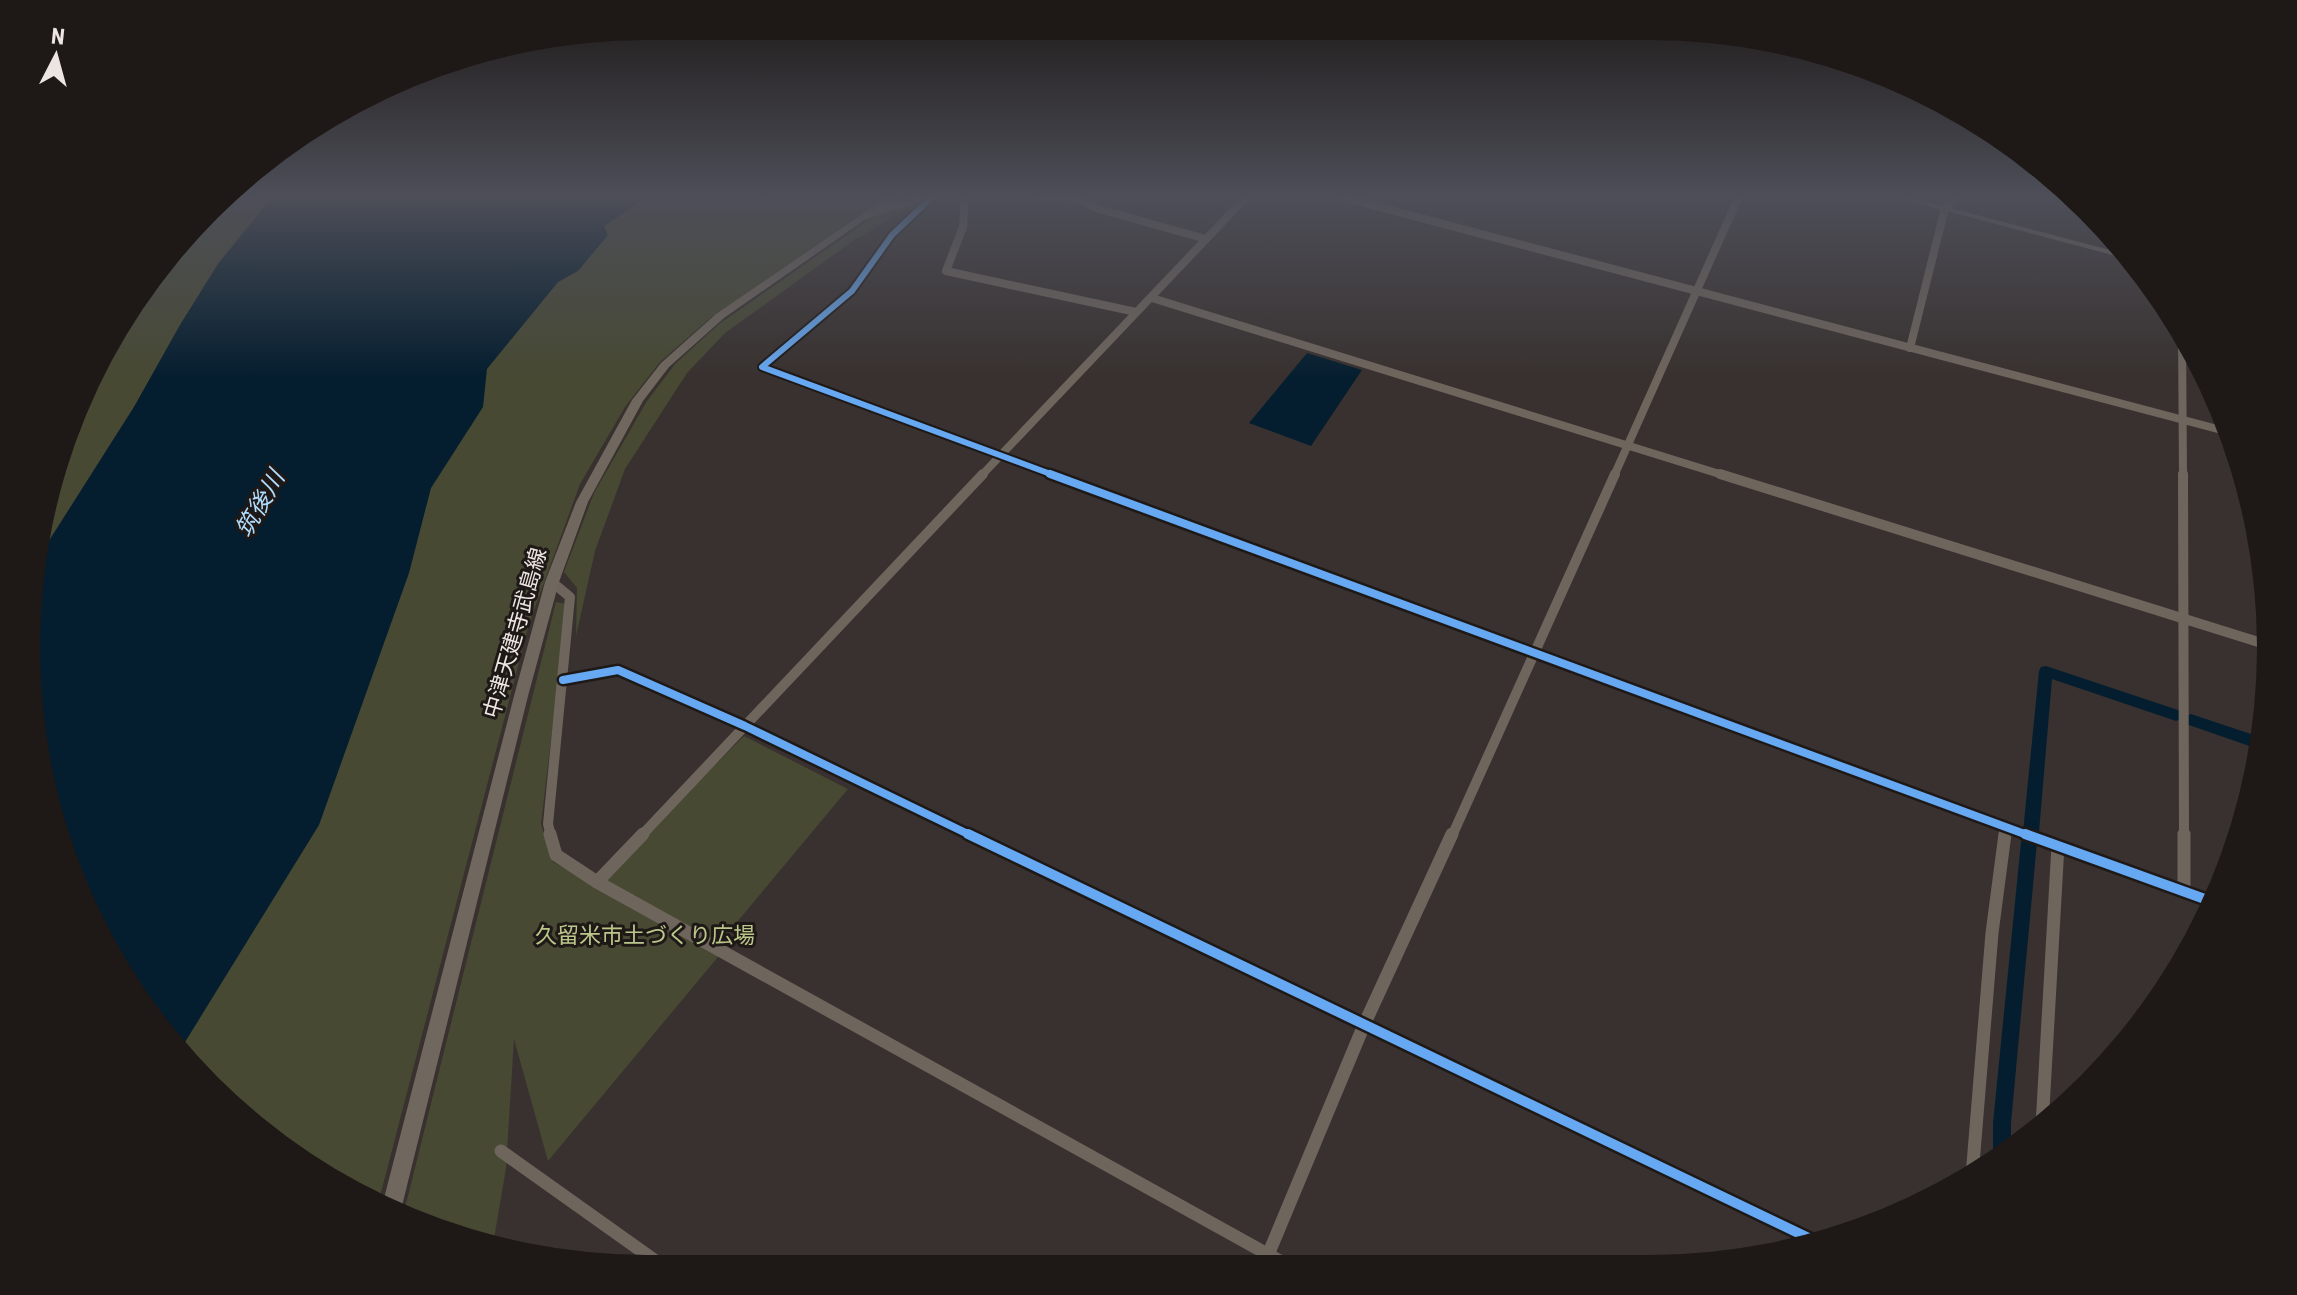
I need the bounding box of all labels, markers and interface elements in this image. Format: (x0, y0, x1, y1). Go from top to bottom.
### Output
north arrow (16, 16, 96, 96)
text: N (50, 23, 66, 50)
water label: 筑後川 (230, 463, 292, 542)
street label: 中津天建寺武島線 (479, 545, 551, 721)
park label: 久留米市土づくり広場 (535, 923, 755, 948)

